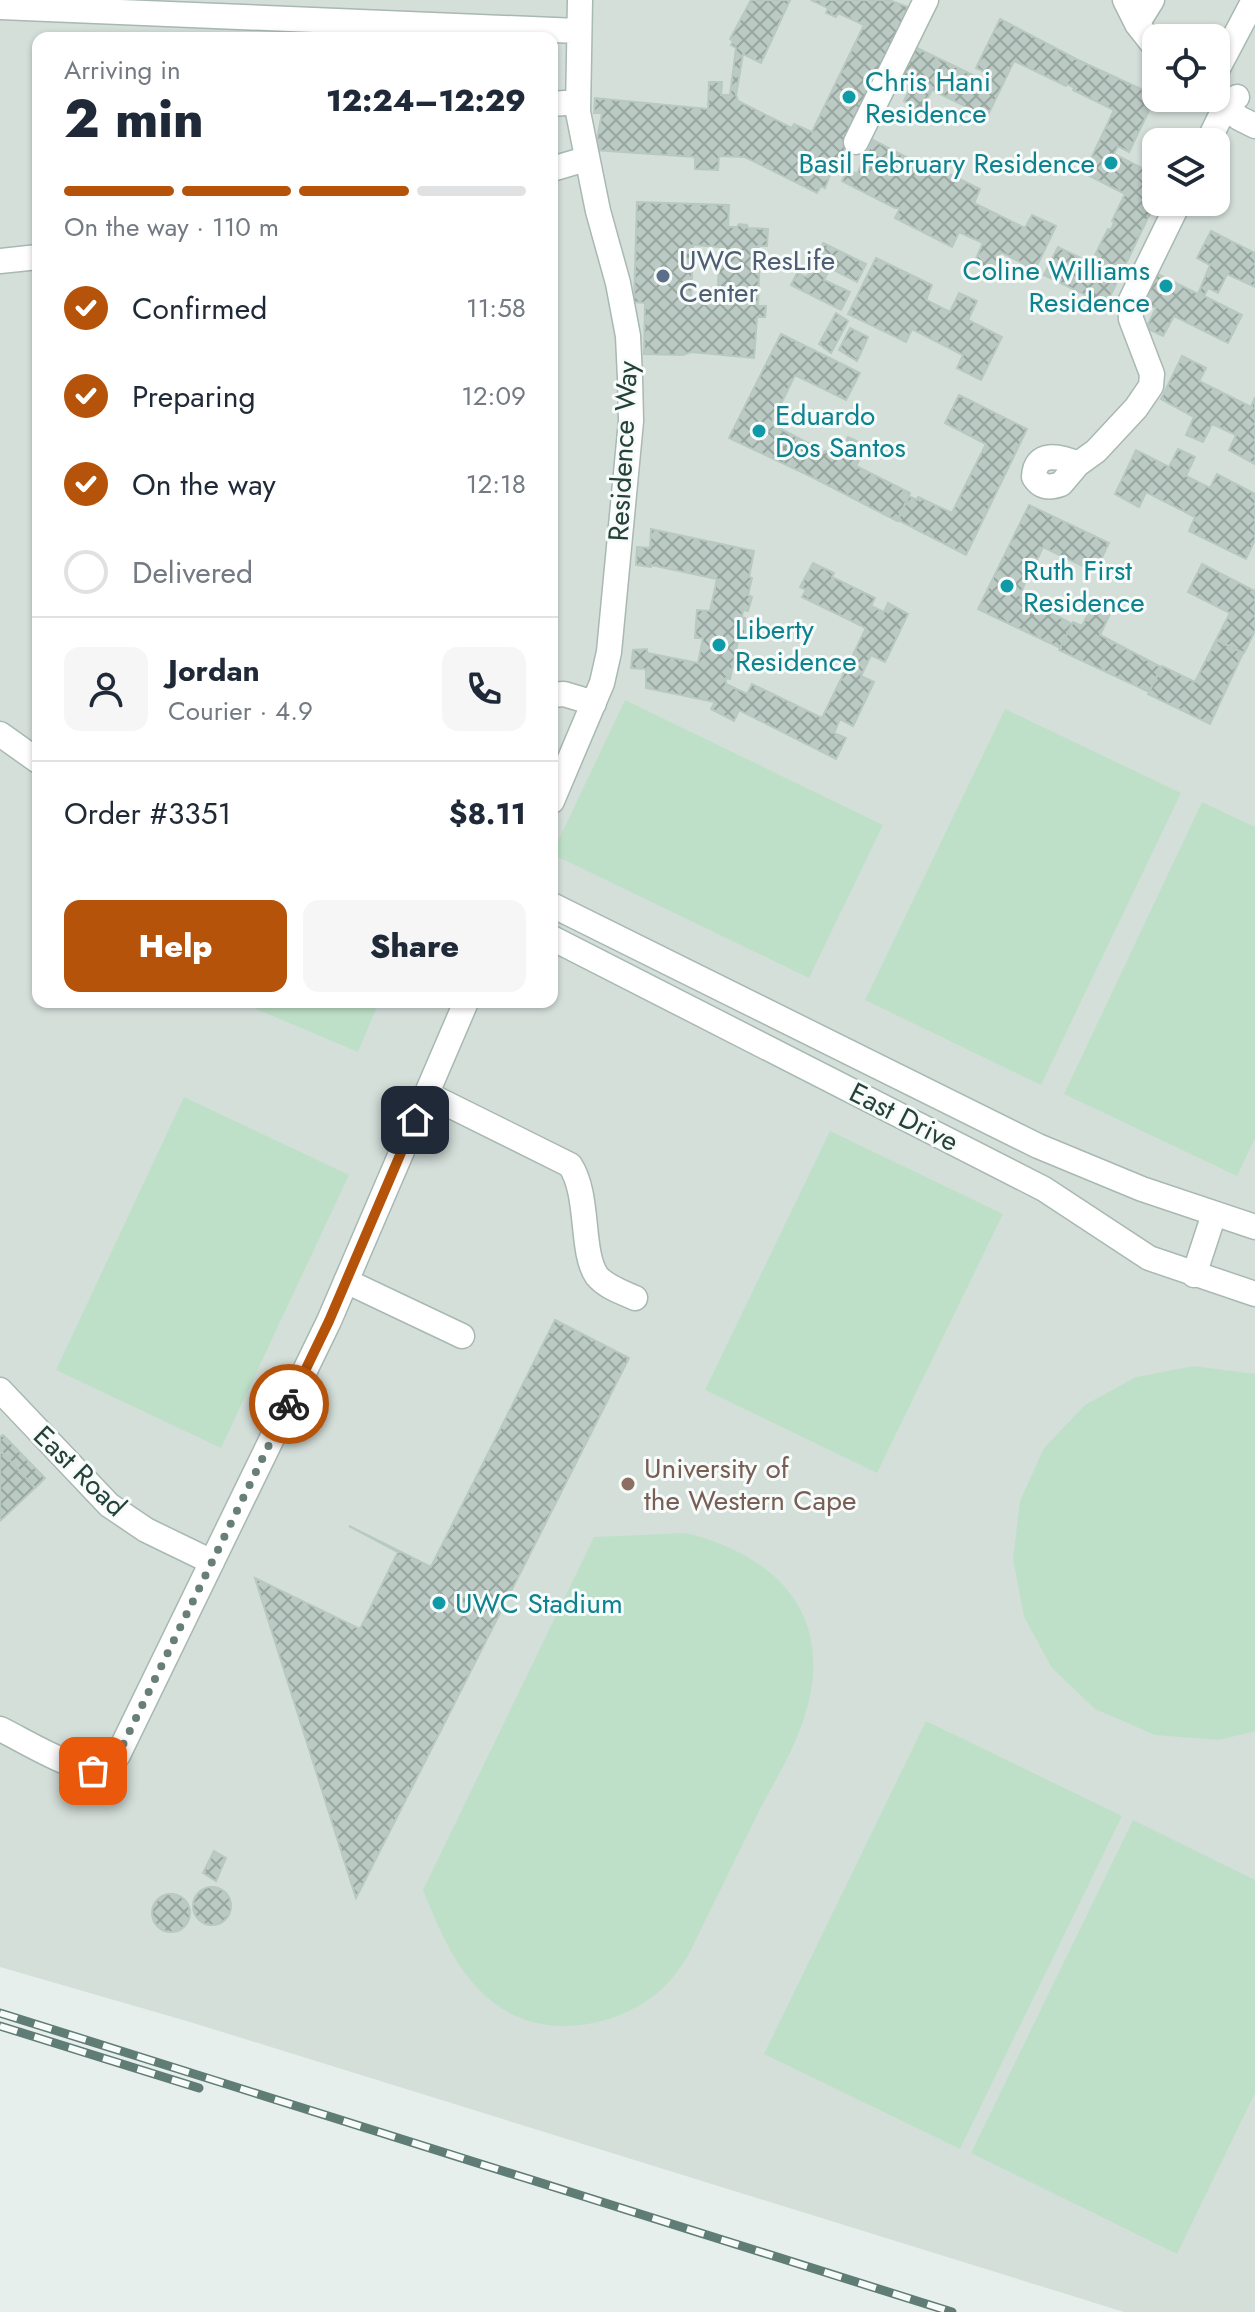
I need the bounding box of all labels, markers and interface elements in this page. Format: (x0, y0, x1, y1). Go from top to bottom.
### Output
map controls (1142, 24, 1230, 216)
button: locate (1142, 24, 1230, 112)
text: Arriving in (64, 51, 181, 89)
place label: Chris Hani Residence (865, 61, 991, 134)
text: 12:24–12:29 (326, 79, 526, 122)
text: 2 min (64, 81, 204, 157)
marker: Chris Hani Residence (840, 88, 858, 106)
button: layers (1142, 128, 1230, 216)
place label: Basil February Residence (798, 143, 1095, 184)
marker: Basil February Residence (1102, 154, 1120, 172)
text: On the way · 110 m (64, 208, 279, 246)
place label: UWC ResLife Center (679, 240, 835, 313)
place label: Coline Williams Residence (963, 250, 1150, 323)
marker: UWC ResLife Center (654, 267, 672, 285)
marker: Coline Williams Residence (1157, 277, 1175, 295)
icon: check (64, 286, 108, 330)
text: Confirmed (132, 287, 267, 330)
text: 11:58 (466, 289, 526, 327)
street label: Residence Way (598, 359, 648, 542)
icon: check (64, 374, 108, 418)
text: Preparing (132, 375, 256, 418)
text: 12:09 (461, 377, 526, 415)
place label: Eduardo Dos Santos (775, 395, 906, 468)
marker: Eduardo Dos Santos (750, 422, 768, 440)
icon: check (64, 462, 108, 506)
text: On the way (132, 463, 276, 506)
text: 12:18 (466, 465, 526, 503)
place label: Ruth First Residence (1023, 550, 1145, 623)
text: Delivered (132, 551, 253, 594)
marker: Ruth First Residence (998, 577, 1016, 595)
place label: Liberty Residence (735, 609, 857, 682)
marker: Liberty Residence (710, 636, 728, 654)
button: person (64, 647, 148, 731)
button: phone (442, 647, 526, 731)
text: Jordan (168, 649, 260, 692)
text: Courier · 4.9 (168, 692, 313, 730)
text: Order #3351 (64, 792, 231, 835)
text: $8.11 (449, 792, 526, 835)
button: Help (64, 900, 287, 992)
button: Share (303, 900, 526, 992)
street label: East Drive (842, 1072, 966, 1162)
pin (381, 1086, 449, 1154)
icon: home (393, 1098, 437, 1142)
courier (249, 1364, 329, 1444)
icon: bike (267, 1382, 311, 1426)
street label: East Road (24, 1416, 136, 1526)
place label: University of the Western Cape (644, 1448, 856, 1521)
marker: University of the Western Cape (619, 1475, 637, 1493)
place label: UWC Stadium (455, 1583, 623, 1624)
marker: UWC Stadium (430, 1594, 448, 1612)
pin (59, 1737, 127, 1805)
icon: bag (71, 1749, 115, 1793)

